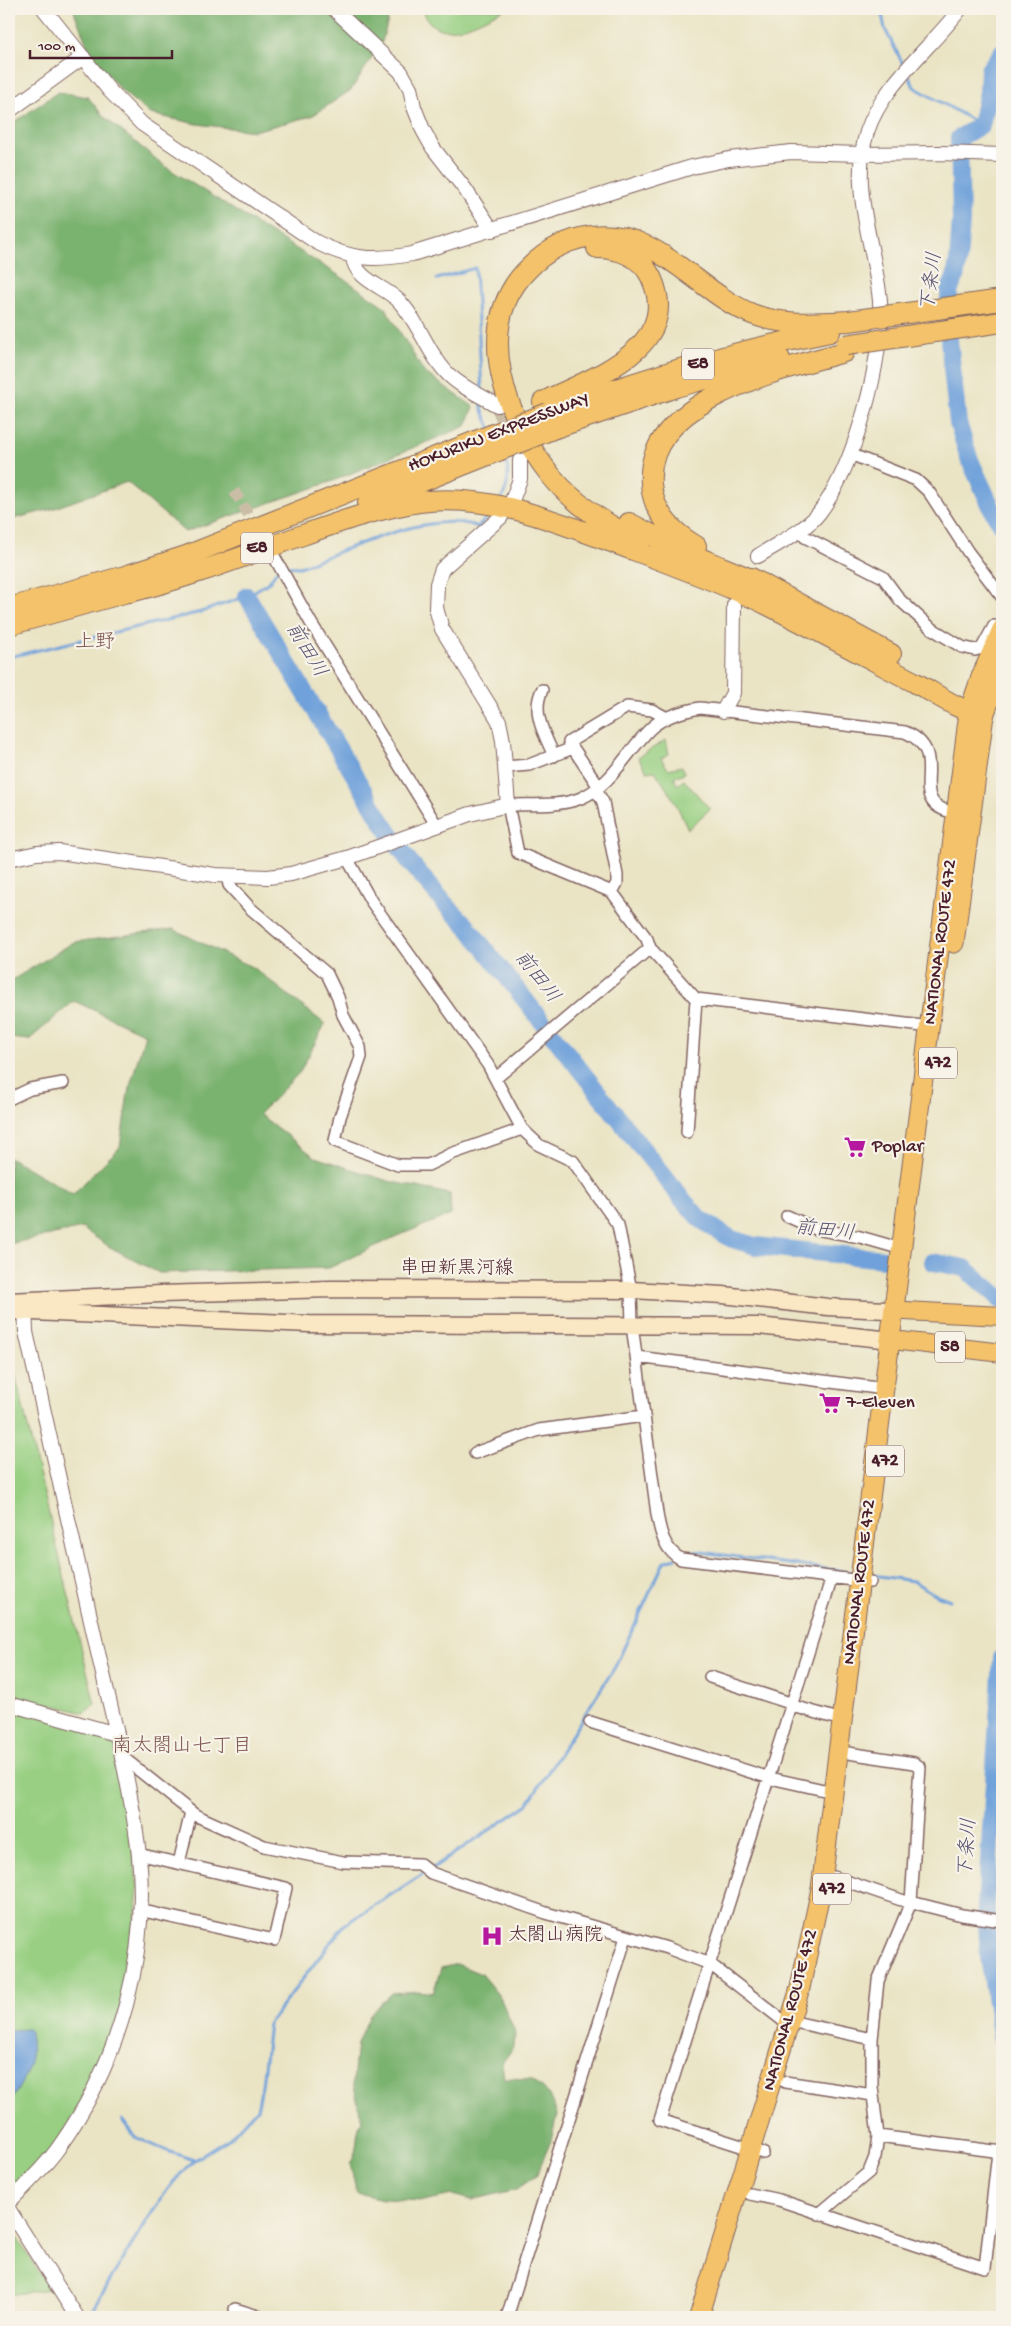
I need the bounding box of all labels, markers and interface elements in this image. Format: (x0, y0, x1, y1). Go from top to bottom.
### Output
scale bar (30, 28, 172, 60)
text: 100 m (37, 38, 76, 56)
water label: 下条川 (917, 251, 948, 313)
road number: E8 (682, 348, 714, 379)
street label: HOKURIKU EXPRESSWAY (405, 388, 593, 478)
road number: E8 (241, 532, 273, 564)
water label: 前田川 (280, 618, 332, 683)
district label: 上野 (75, 631, 115, 655)
street label: NATIONAL ROUTE 472 (919, 858, 963, 1026)
water label: 前田川 (508, 946, 565, 1009)
road number: 472 (919, 1048, 957, 1078)
supermarket icon: Poplar (842, 1134, 868, 1160)
place label: Poplar (871, 1136, 925, 1159)
water label: 前田川 (794, 1215, 856, 1247)
street label: 串田新黒河線 (400, 1257, 514, 1281)
road number: 58 (935, 1331, 965, 1362)
supermarket icon: 7-Eleven (817, 1390, 843, 1416)
place label: 7-Eleven (845, 1392, 915, 1415)
road number: 472 (866, 1445, 904, 1476)
street label: NATIONAL ROUTE 472 (838, 1498, 882, 1666)
district label: 南太閤山七丁目 (112, 1734, 252, 1759)
water label: 下条川 (954, 1817, 983, 1879)
road number: 472 (813, 1874, 851, 1905)
hospital icon: 太閤山病院 (479, 1923, 505, 1949)
place label: 太閤山病院 (508, 1924, 603, 1948)
street label: NATIONAL ROUTE 472 (758, 1927, 824, 2093)

